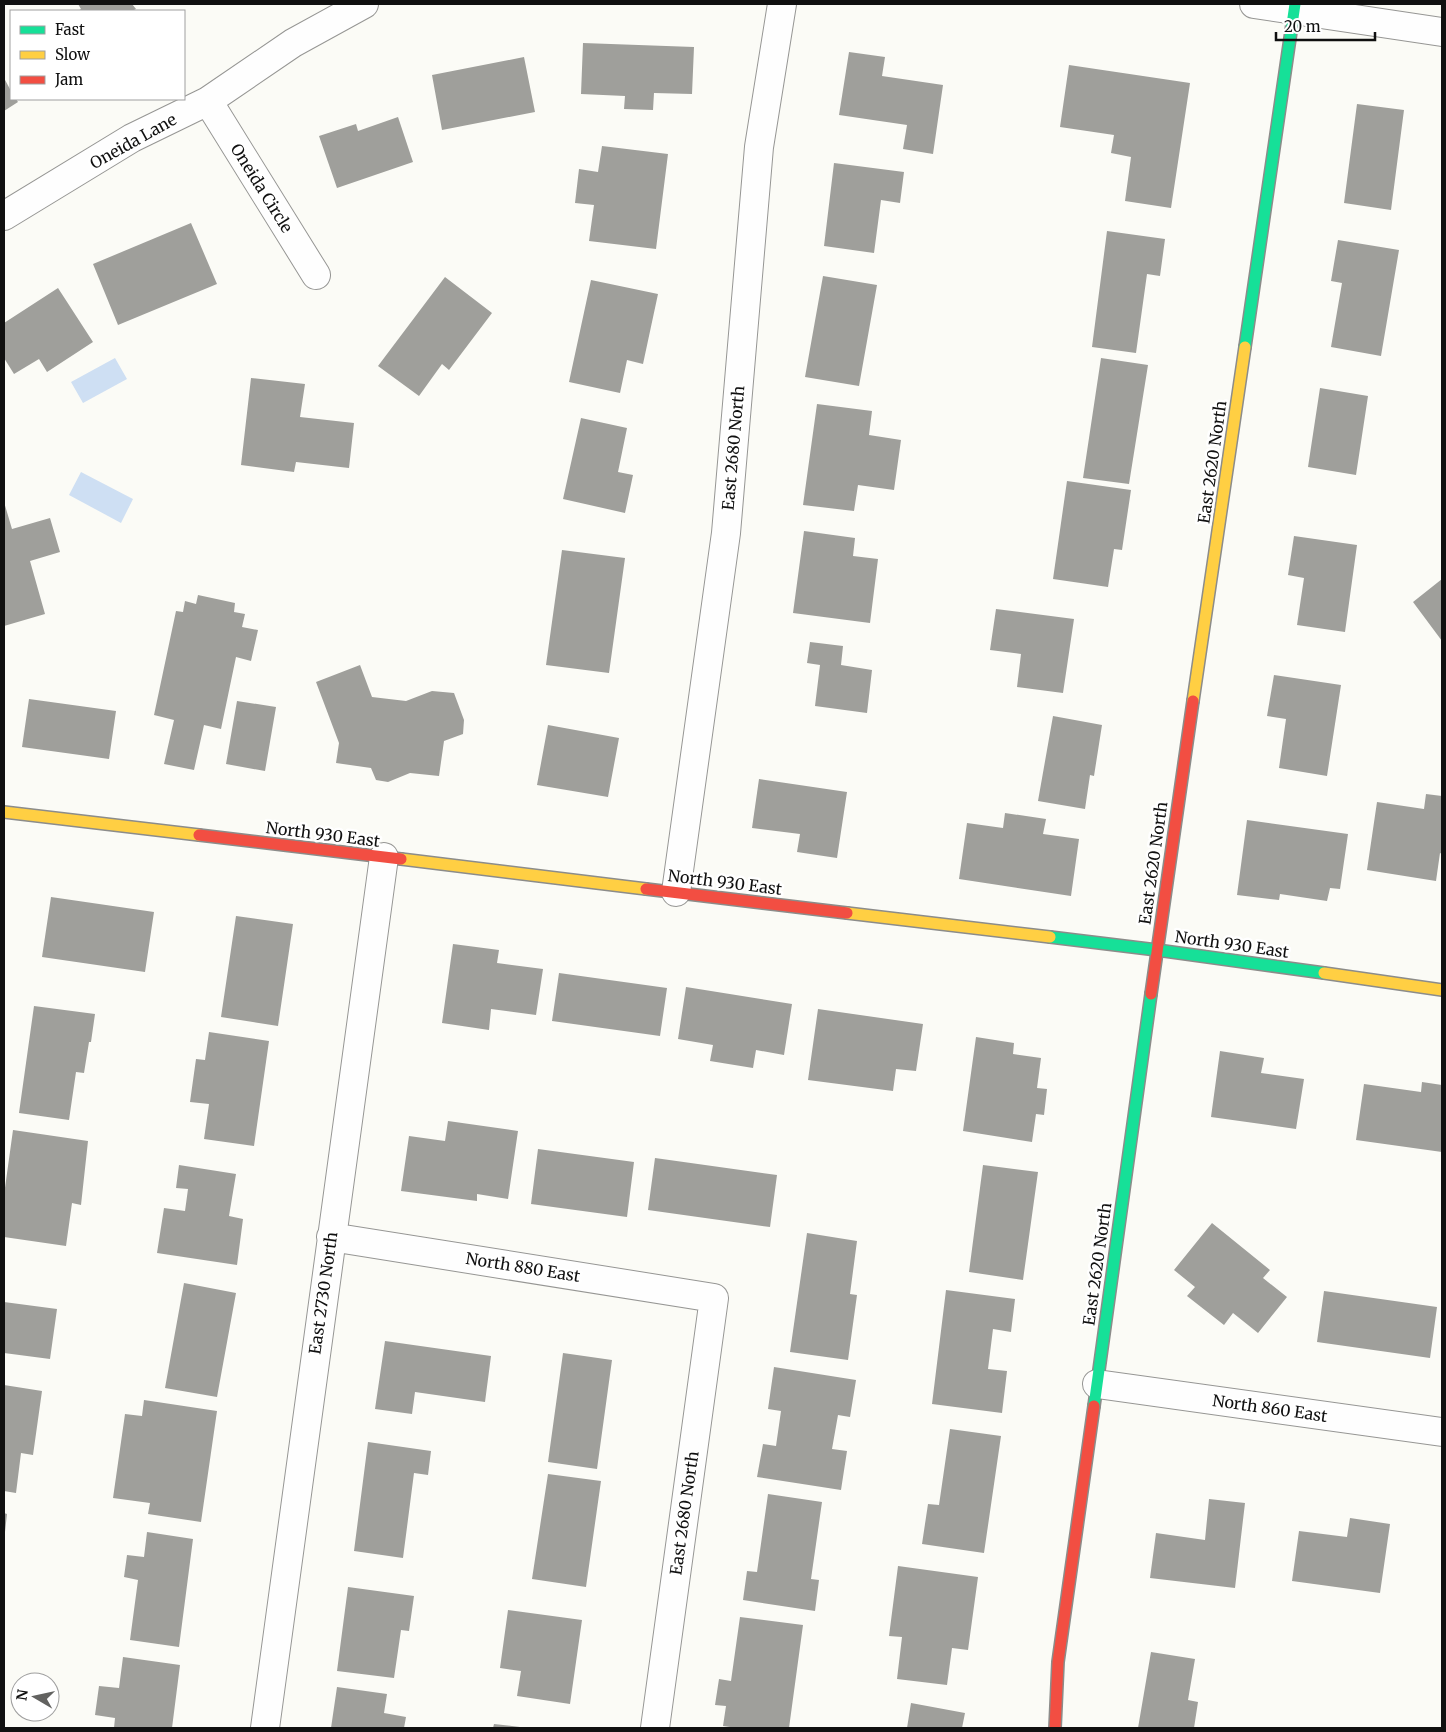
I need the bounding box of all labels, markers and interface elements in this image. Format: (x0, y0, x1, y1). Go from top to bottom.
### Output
legend (10, 10, 185, 100)
scale bar (1276, 10, 1375, 42)
text: 20 m (1284, 17, 1321, 36)
text: Fast (55, 20, 85, 39)
text: Slow (55, 45, 90, 64)
text: Jam (54, 70, 83, 89)
street label: Oneida Lane (86, 109, 180, 173)
street label: Oneida Circle (227, 140, 297, 236)
street label: East 2680 North (718, 384, 748, 511)
street label: East 2620 North (1193, 399, 1231, 525)
street label: East 2620 North (1134, 800, 1172, 926)
street label: North 930 East (265, 817, 382, 851)
street label: North 930 East (667, 865, 784, 899)
street label: North 930 East (1174, 926, 1291, 962)
street label: East 2620 North (1078, 1201, 1116, 1327)
street label: East 2730 North (304, 1230, 342, 1356)
street label: North 880 East (464, 1248, 582, 1286)
street label: North 860 East (1211, 1390, 1330, 1426)
street label: East 2680 North (665, 1449, 703, 1576)
north arrow (10, 1672, 60, 1722)
text: N (12, 1688, 32, 1702)

